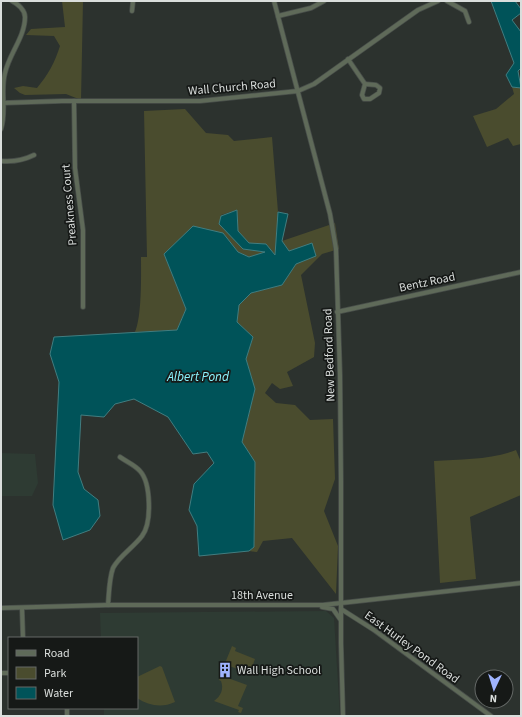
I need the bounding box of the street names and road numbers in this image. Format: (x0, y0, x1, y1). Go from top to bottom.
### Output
street label: Wall Church Road (188, 75, 277, 100)
street label: Preakness Court (57, 164, 82, 246)
street label: Bentz Road (398, 268, 457, 297)
street label: New Bedford Road (319, 308, 340, 402)
street label: 18th Avenue (231, 587, 293, 604)
street label: East Hurley Pond Road (361, 607, 463, 688)

